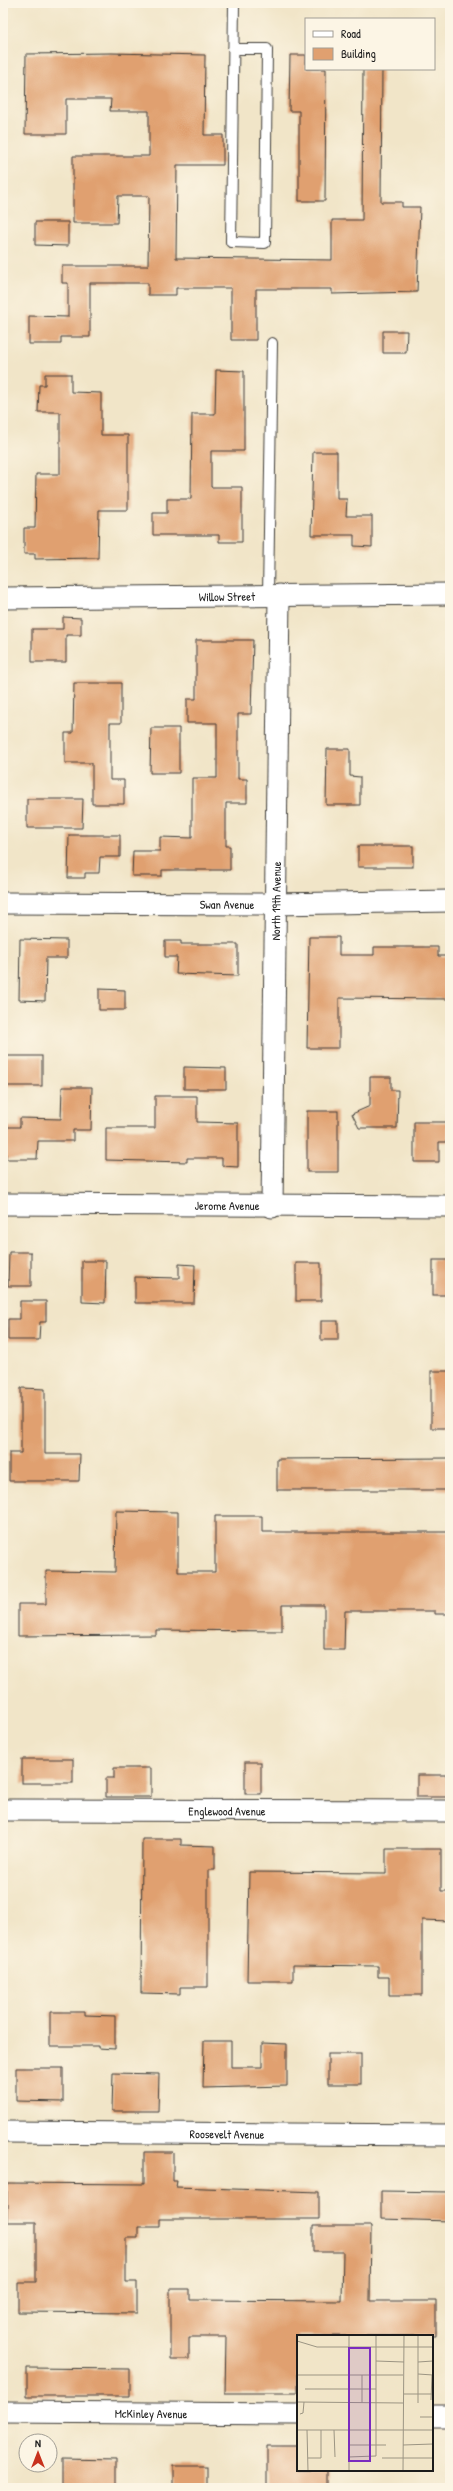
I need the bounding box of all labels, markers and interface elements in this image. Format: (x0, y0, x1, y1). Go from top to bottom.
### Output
legend (305, 18, 435, 70)
text: Road (341, 25, 361, 42)
text: Building (341, 45, 376, 62)
street label: Willow Street (199, 587, 256, 605)
street label: North 19th Avenue (267, 861, 284, 941)
street label: Swan Avenue (200, 895, 254, 912)
street label: Jerome Avenue (195, 1196, 260, 1214)
street label: Englewood Avenue (188, 1802, 266, 1819)
street label: Roosevelt Avenue (190, 2125, 265, 2142)
inset map (297, 2335, 433, 2471)
street label: McKinley Avenue (115, 2404, 188, 2422)
north arrow (18, 2433, 58, 2473)
text: N (35, 2436, 41, 2450)

